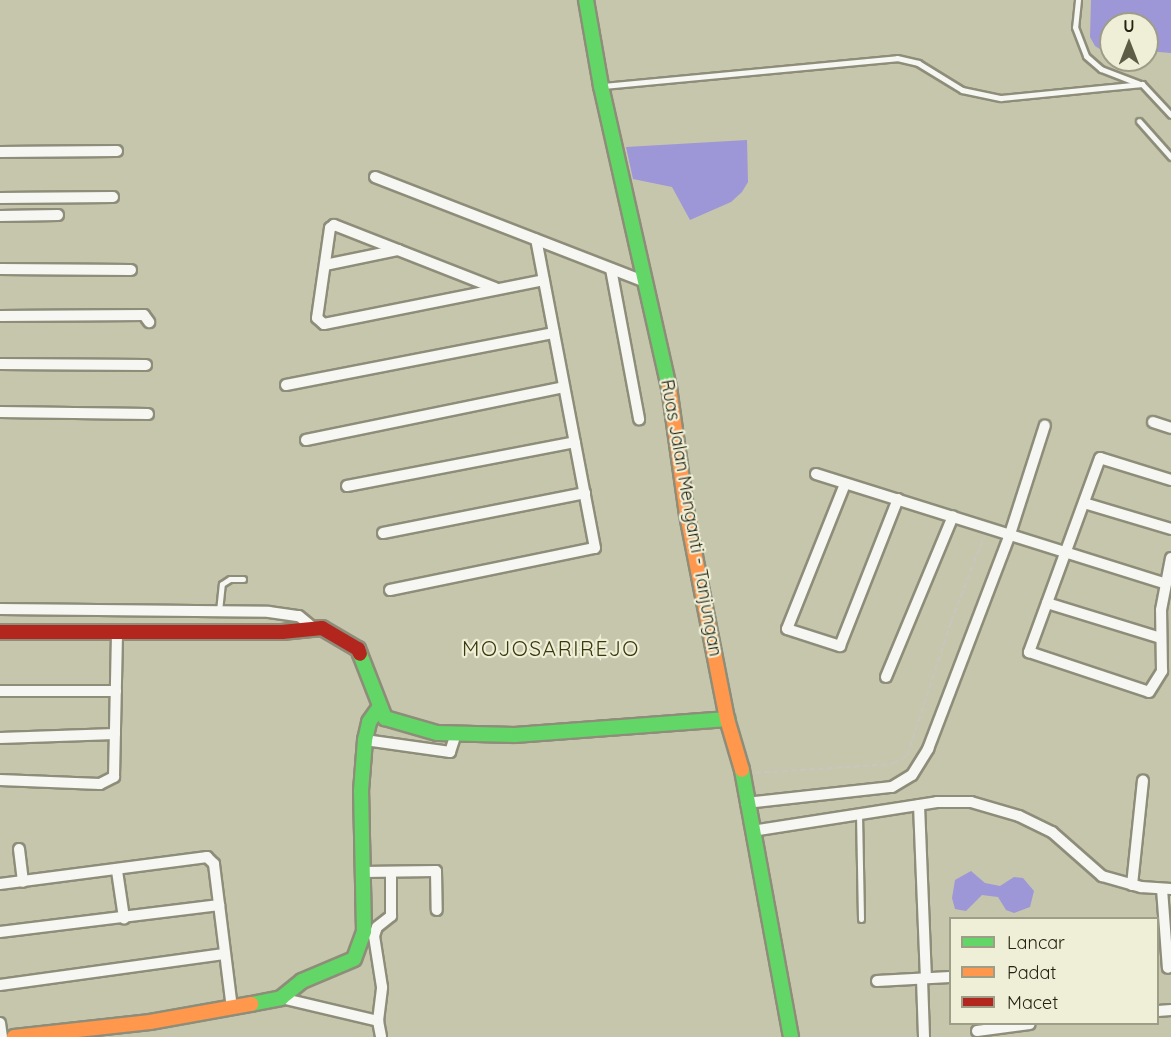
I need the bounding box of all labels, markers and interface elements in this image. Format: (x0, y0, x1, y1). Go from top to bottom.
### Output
north arrow (1099, 12, 1159, 72)
text: U (1123, 16, 1135, 36)
street label: Ruas Jalan Menganti - Tanjungan (656, 378, 726, 658)
district label: MOJOSARIREJO (462, 635, 640, 661)
legend (949, 917, 1159, 1025)
text: Lancar (1007, 931, 1065, 954)
text: Padat (1007, 961, 1056, 984)
text: Macet (1007, 991, 1058, 1014)

